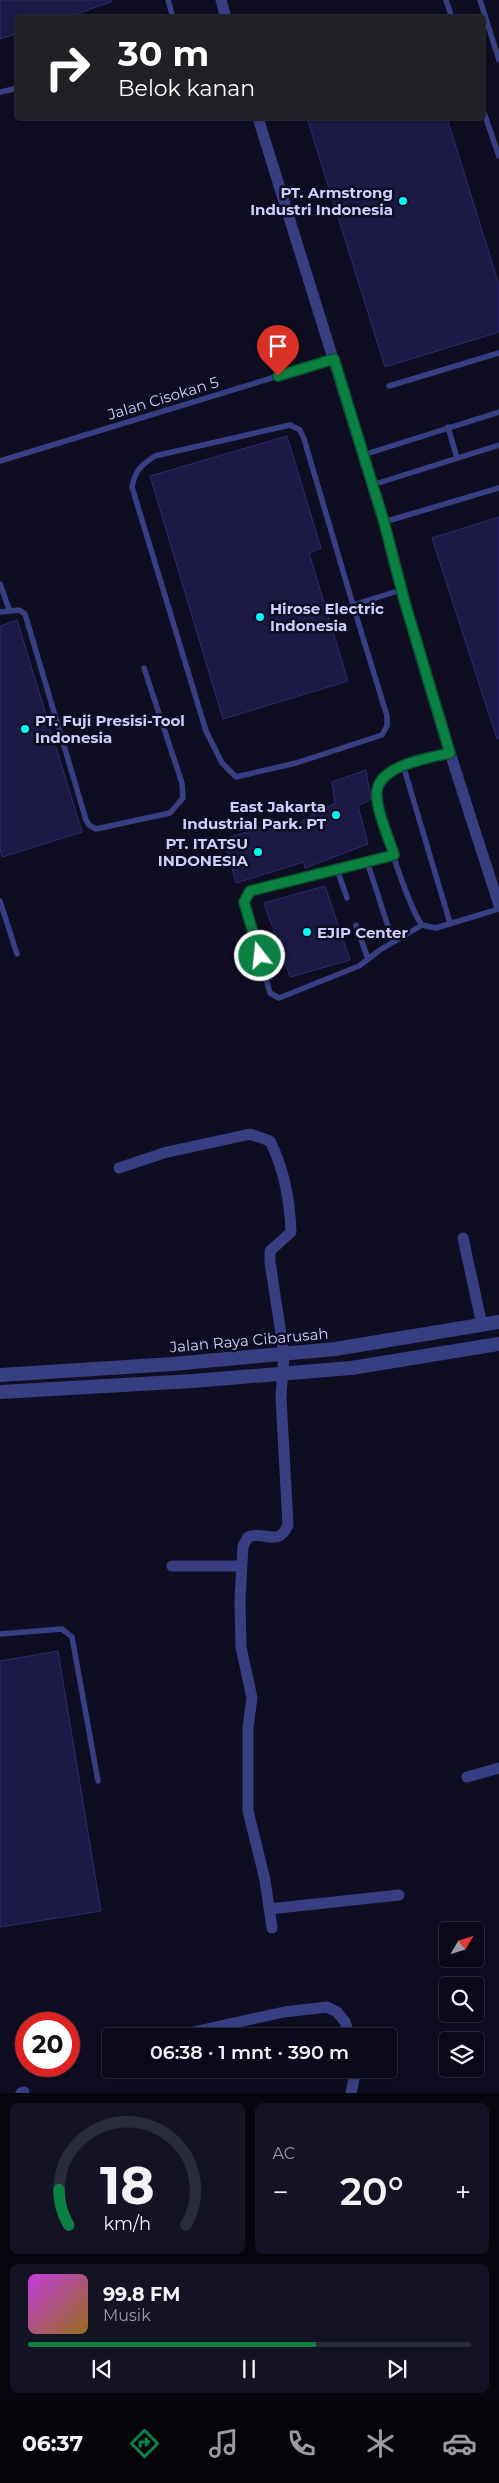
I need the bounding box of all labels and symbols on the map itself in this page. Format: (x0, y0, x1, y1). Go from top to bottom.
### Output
place label: PT. Armstrong Industri Indonesia (250, 183, 393, 219)
marker: PT. Armstrong Industri Indonesia (397, 195, 409, 207)
pin (257, 325, 299, 376)
street label: Jalan Cisokan 5 (104, 372, 221, 424)
place label: Hirose Electric Indonesia (270, 599, 384, 635)
marker: Hirose Electric Indonesia (254, 611, 266, 623)
place label: PT. Fuji Presisi-Tool Indonesia (35, 711, 185, 747)
marker: PT. Fuji Presisi-Tool Indonesia (19, 723, 31, 735)
place label: East Jakarta Industrial Park. PT (182, 797, 327, 833)
marker: East Jakarta Industrial Park. PT (330, 809, 342, 821)
place label: PT. ITATSU INDONESIA (158, 834, 248, 870)
marker: PT. ITATSU INDONESIA (252, 846, 264, 858)
place label: EJIP Center (317, 923, 408, 942)
marker: EJIP Center (301, 926, 313, 938)
position arrow (233, 929, 285, 981)
street label: Jalan Raya Cibarusah (168, 1324, 329, 1356)
north arrow (439, 1922, 484, 1968)
speed limit sign: 20 (15, 2012, 80, 2077)

